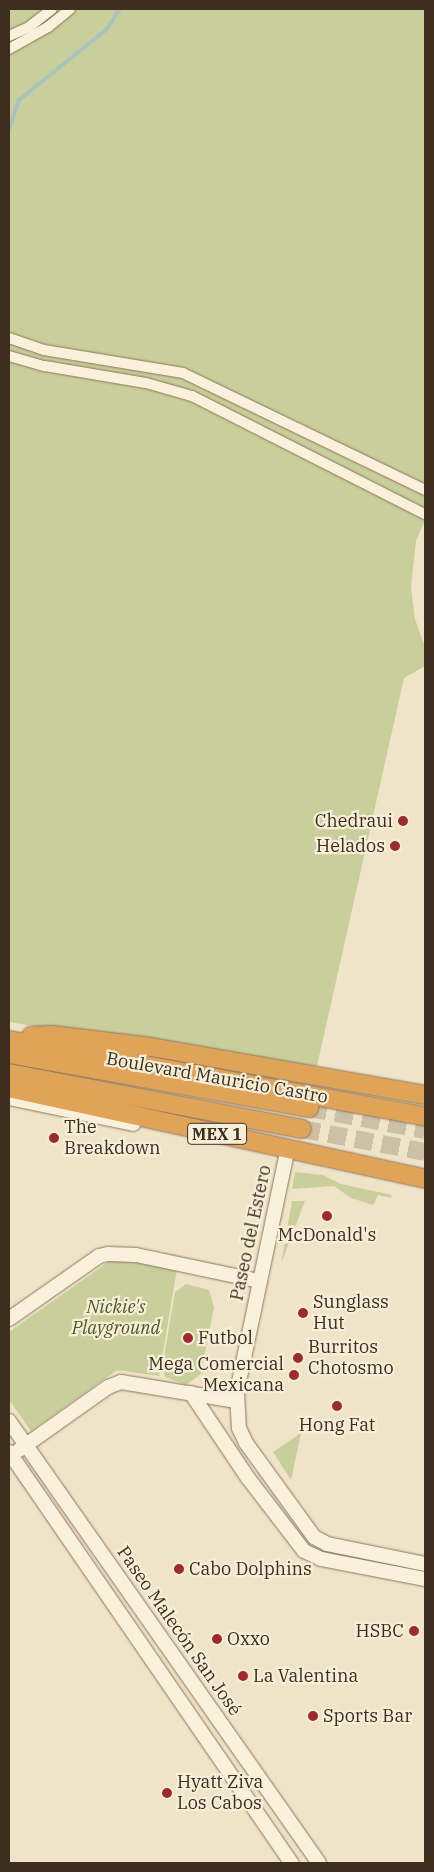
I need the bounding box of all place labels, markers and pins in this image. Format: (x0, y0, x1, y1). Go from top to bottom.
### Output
place label: Chedraui (315, 810, 393, 832)
marker: Chedraui (397, 815, 409, 827)
place label: Helados (316, 835, 385, 857)
marker: Helados (389, 840, 401, 852)
place label: The Breakdown (64, 1117, 160, 1160)
marker: The Breakdown (48, 1132, 60, 1144)
marker: McDonald's (321, 1210, 333, 1222)
place label: McDonald's (278, 1224, 376, 1246)
place label: Sunglass Hut (313, 1292, 389, 1335)
marker: Sunglass Hut (297, 1307, 309, 1319)
place label: Futbol (198, 1327, 253, 1349)
marker: Futbol (182, 1332, 194, 1344)
place label: Burritos Chotosmo (308, 1337, 394, 1380)
marker: Burritos Chotosmo (292, 1352, 304, 1364)
place label: Mega Comercial Mexicana (148, 1354, 284, 1396)
marker: Mega Comercial Mexicana (288, 1369, 300, 1381)
marker: Hong Fat (331, 1400, 343, 1412)
place label: Hong Fat (299, 1414, 375, 1436)
place label: Cabo Dolphins (189, 1558, 312, 1580)
marker: Cabo Dolphins (173, 1563, 185, 1575)
place label: HSBC (356, 1620, 404, 1642)
marker: HSBC (408, 1625, 420, 1637)
place label: Oxxo (227, 1628, 270, 1650)
marker: Oxxo (211, 1633, 223, 1645)
place label: La Valentina (253, 1665, 358, 1687)
marker: La Valentina (237, 1670, 249, 1682)
place label: Sports Bar (323, 1705, 412, 1727)
marker: Sports Bar (307, 1710, 319, 1722)
place label: Hyatt Ziva Los Cabos (177, 1772, 263, 1815)
marker: Hyatt Ziva Los Cabos (161, 1787, 173, 1799)

